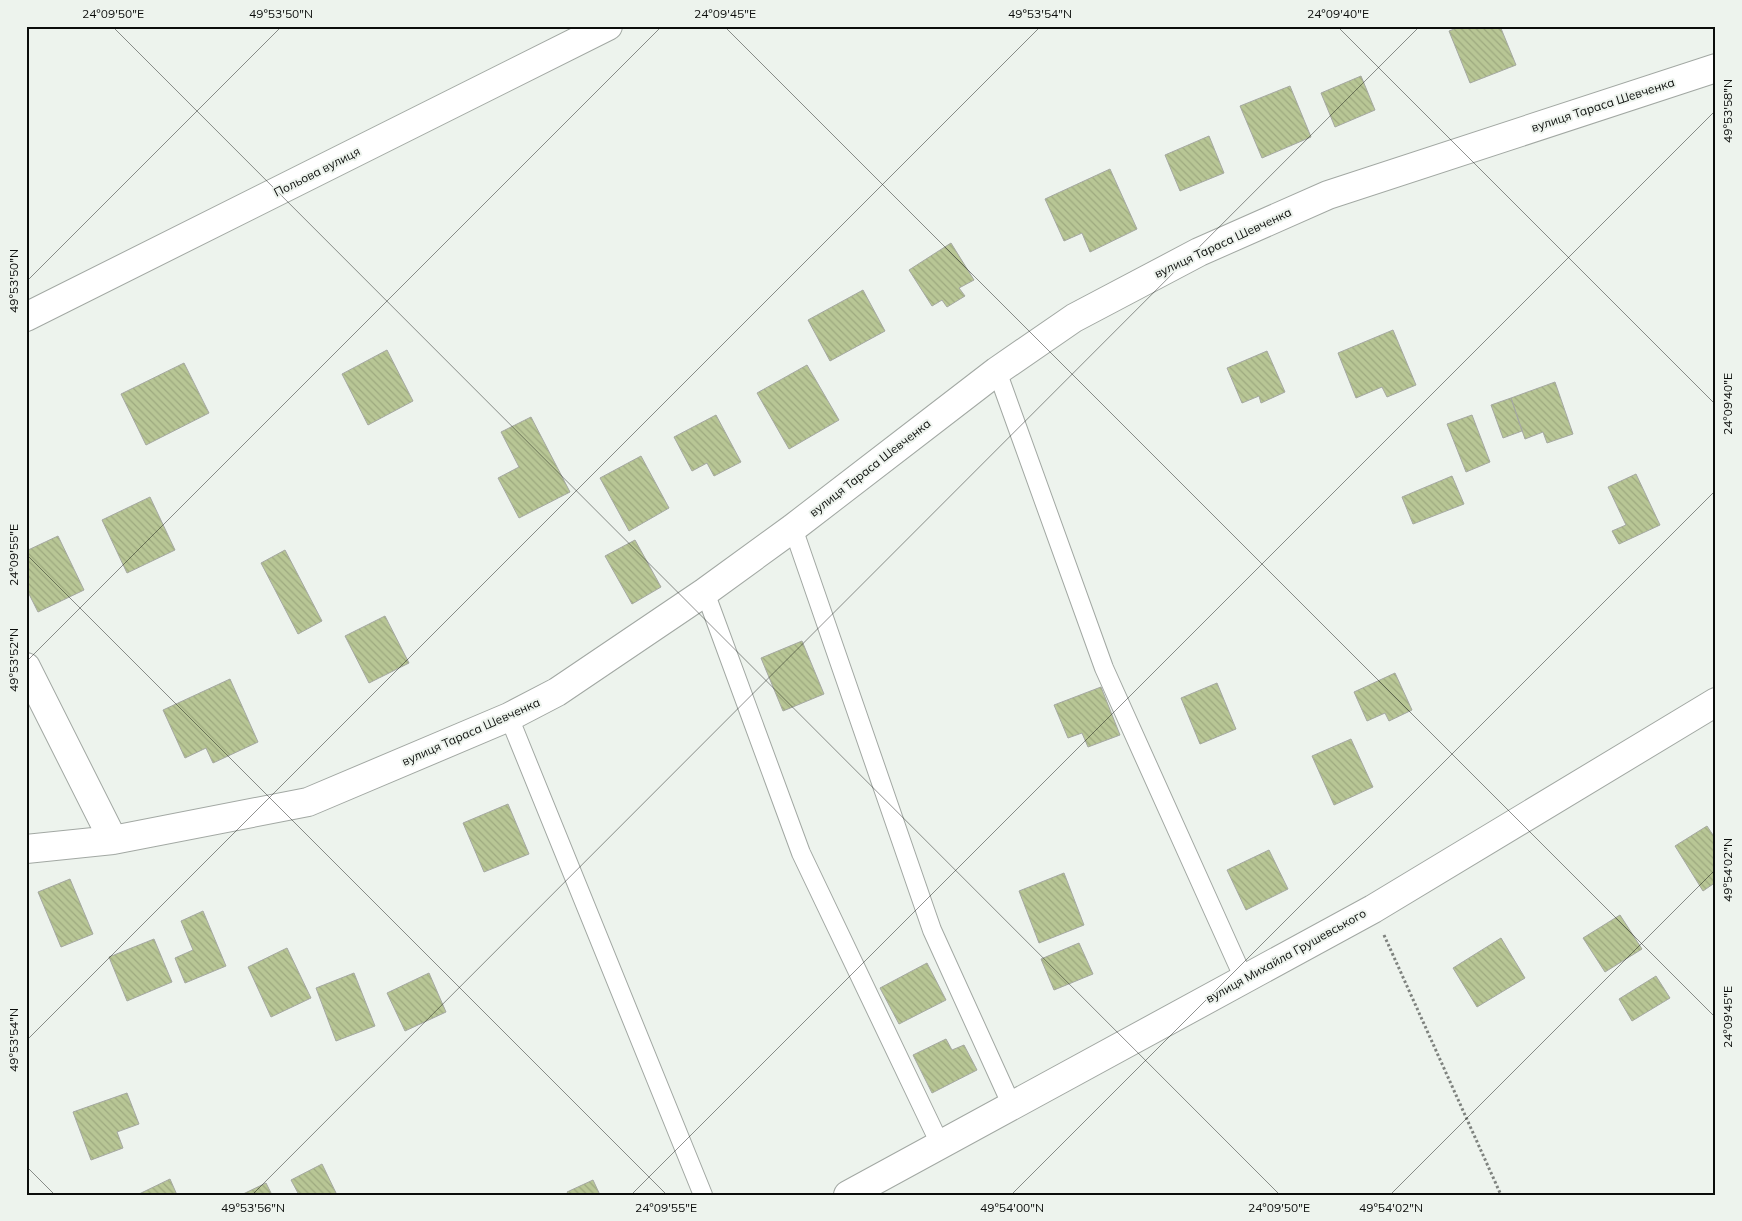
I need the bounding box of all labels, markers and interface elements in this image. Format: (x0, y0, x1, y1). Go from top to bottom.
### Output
text: 24°09'50"E (82, 6, 144, 21)
text: 49°53'50"N (249, 6, 313, 21)
text: 24°09'45"E (694, 6, 756, 21)
text: 49°53'54"N (1008, 6, 1072, 21)
text: 24°09'40"E (1307, 6, 1369, 21)
street label: вулиця Тараса Шевченка (1529, 74, 1676, 135)
text: 49°53'58"N (1720, 79, 1735, 143)
street label: Польова вулиця (271, 143, 362, 200)
street label: вулиця Тараса Шевченка (1152, 204, 1294, 281)
text: 49°53'50"N (6, 249, 21, 313)
text: 24°09'40"E (1720, 373, 1735, 435)
street label: вулиця Тараса Шевченка (806, 416, 933, 520)
text: 24°09'55"E (6, 524, 21, 586)
text: 49°53'52"N (6, 628, 21, 692)
street label: вулиця Тараса Шевченка (399, 694, 542, 769)
text: 49°54'02"N (1720, 838, 1735, 902)
street label: вулиця Михайла Грушевського (1203, 905, 1369, 1006)
text: 24°09'45"E (1720, 986, 1735, 1048)
text: 49°53'54"N (6, 1008, 21, 1072)
text: 49°53'56"N (221, 1200, 285, 1215)
text: 24°09'55"E (635, 1200, 697, 1215)
text: 49°54'00"N (980, 1200, 1044, 1215)
text: 24°09'50"E (1248, 1200, 1310, 1215)
text: 49°54'02"N (1359, 1200, 1423, 1215)

